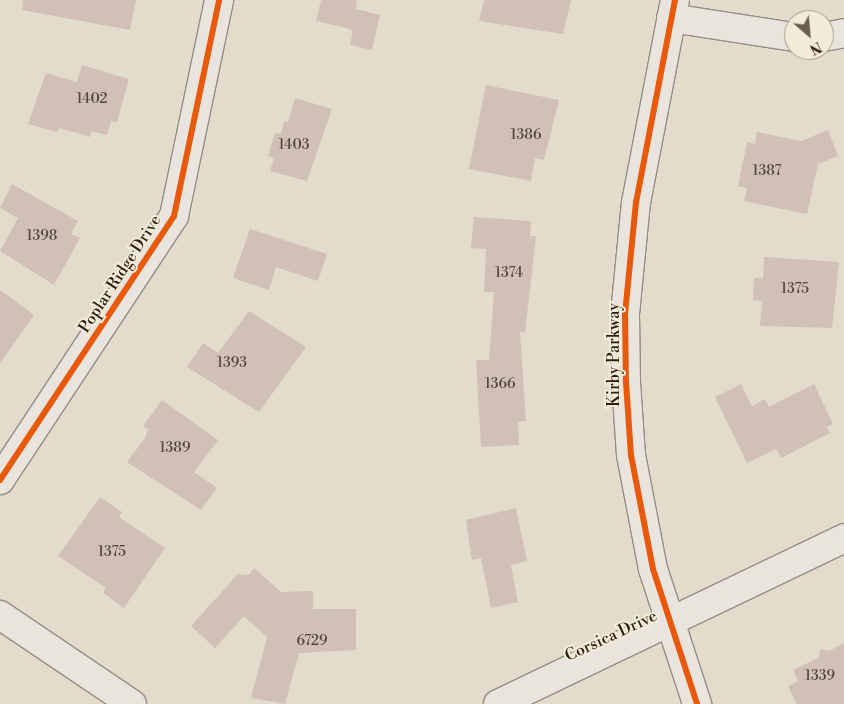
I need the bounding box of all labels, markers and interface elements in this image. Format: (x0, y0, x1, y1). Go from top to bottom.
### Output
north arrow (784, 10, 834, 60)
text: N (806, 37, 824, 58)
house number: 1402 (77, 91, 107, 107)
house number: 1386 (511, 127, 541, 143)
house number: 1403 (279, 137, 309, 153)
house number: 1387 (752, 163, 782, 179)
street label: Poplar Ridge Drive (75, 211, 165, 337)
house number: 1398 (27, 228, 57, 244)
house number: 1374 (495, 265, 523, 281)
house number: 1375 (781, 281, 809, 297)
street label: Kirby Parkway (604, 303, 624, 407)
house number: 1393 (217, 355, 247, 371)
house number: 1366 (485, 376, 515, 392)
house number: 1389 (160, 440, 190, 456)
house number: 1375 (98, 544, 126, 560)
street label: Corsica Drive (562, 606, 660, 666)
house number: 6729 (296, 633, 328, 649)
house number: 1339 (805, 668, 835, 684)

